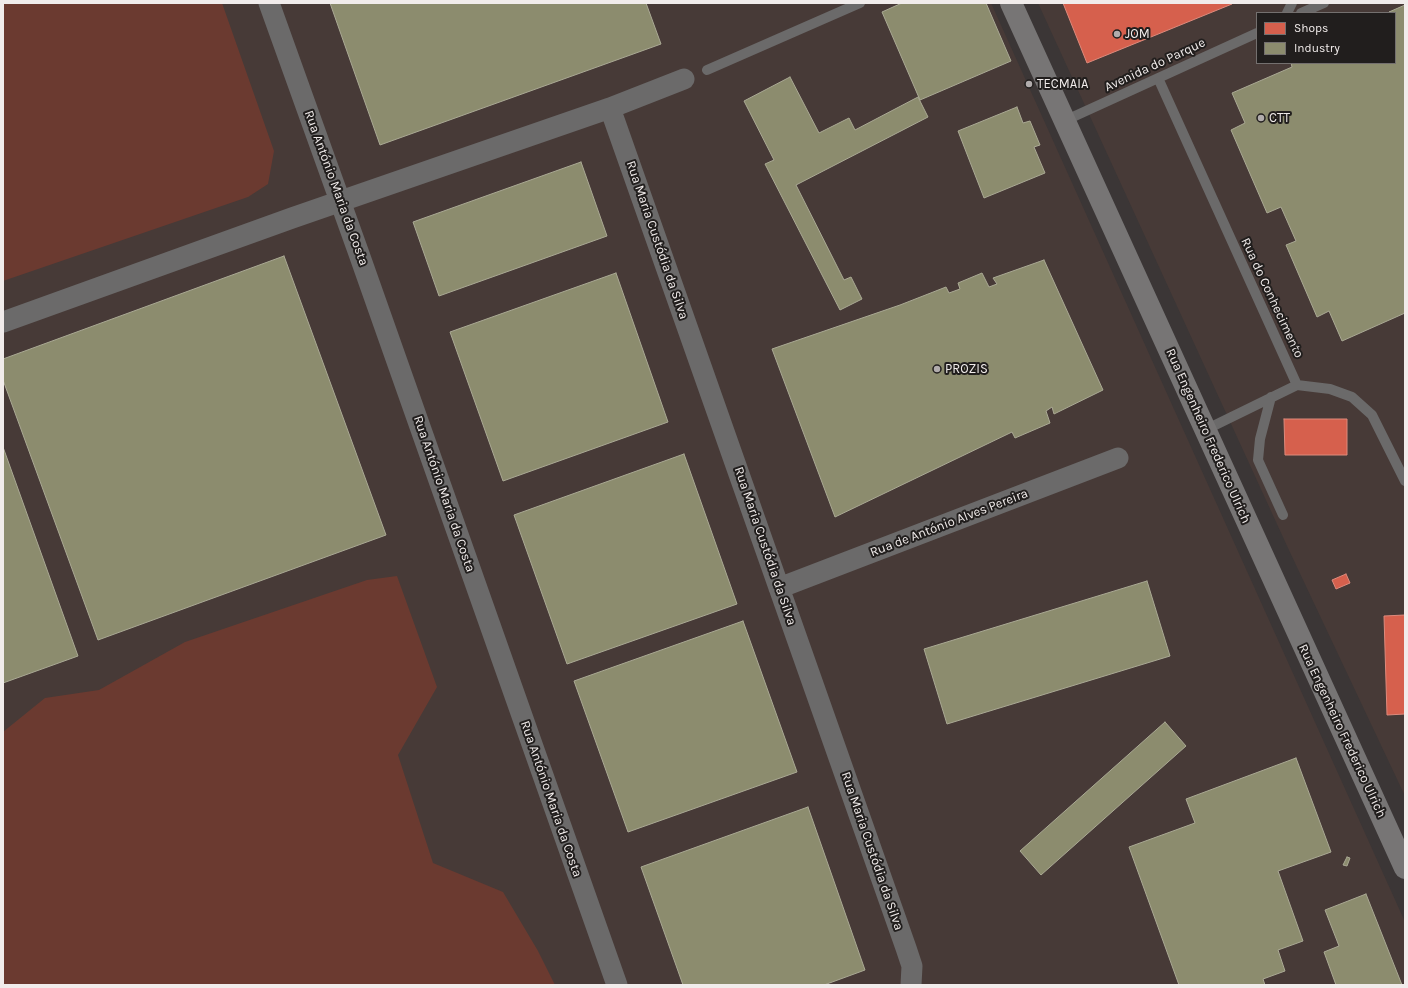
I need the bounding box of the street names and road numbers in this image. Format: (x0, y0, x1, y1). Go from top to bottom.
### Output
street label: Avenida do Parque (1102, 35, 1208, 95)
street label: Rua António Maria da Costa (301, 108, 371, 268)
street label: Rua Maria Custódia da Silva (623, 159, 691, 321)
street label: Rua do Conhecimento (1237, 235, 1307, 361)
street label: Rua Engenheiro Frederico Ulrich (1162, 346, 1254, 526)
street label: Rua António Maria da Costa (410, 414, 478, 574)
street label: Rua Maria Custódia da Silva (731, 465, 799, 627)
street label: Rua de António Alves Pereira (868, 486, 1030, 560)
street label: Rua Engenheiro Frederico Ulrich (1295, 642, 1389, 820)
street label: Rua António Maria da Costa (517, 719, 585, 879)
street label: Rua Maria Custódia da Silva (838, 770, 906, 932)

